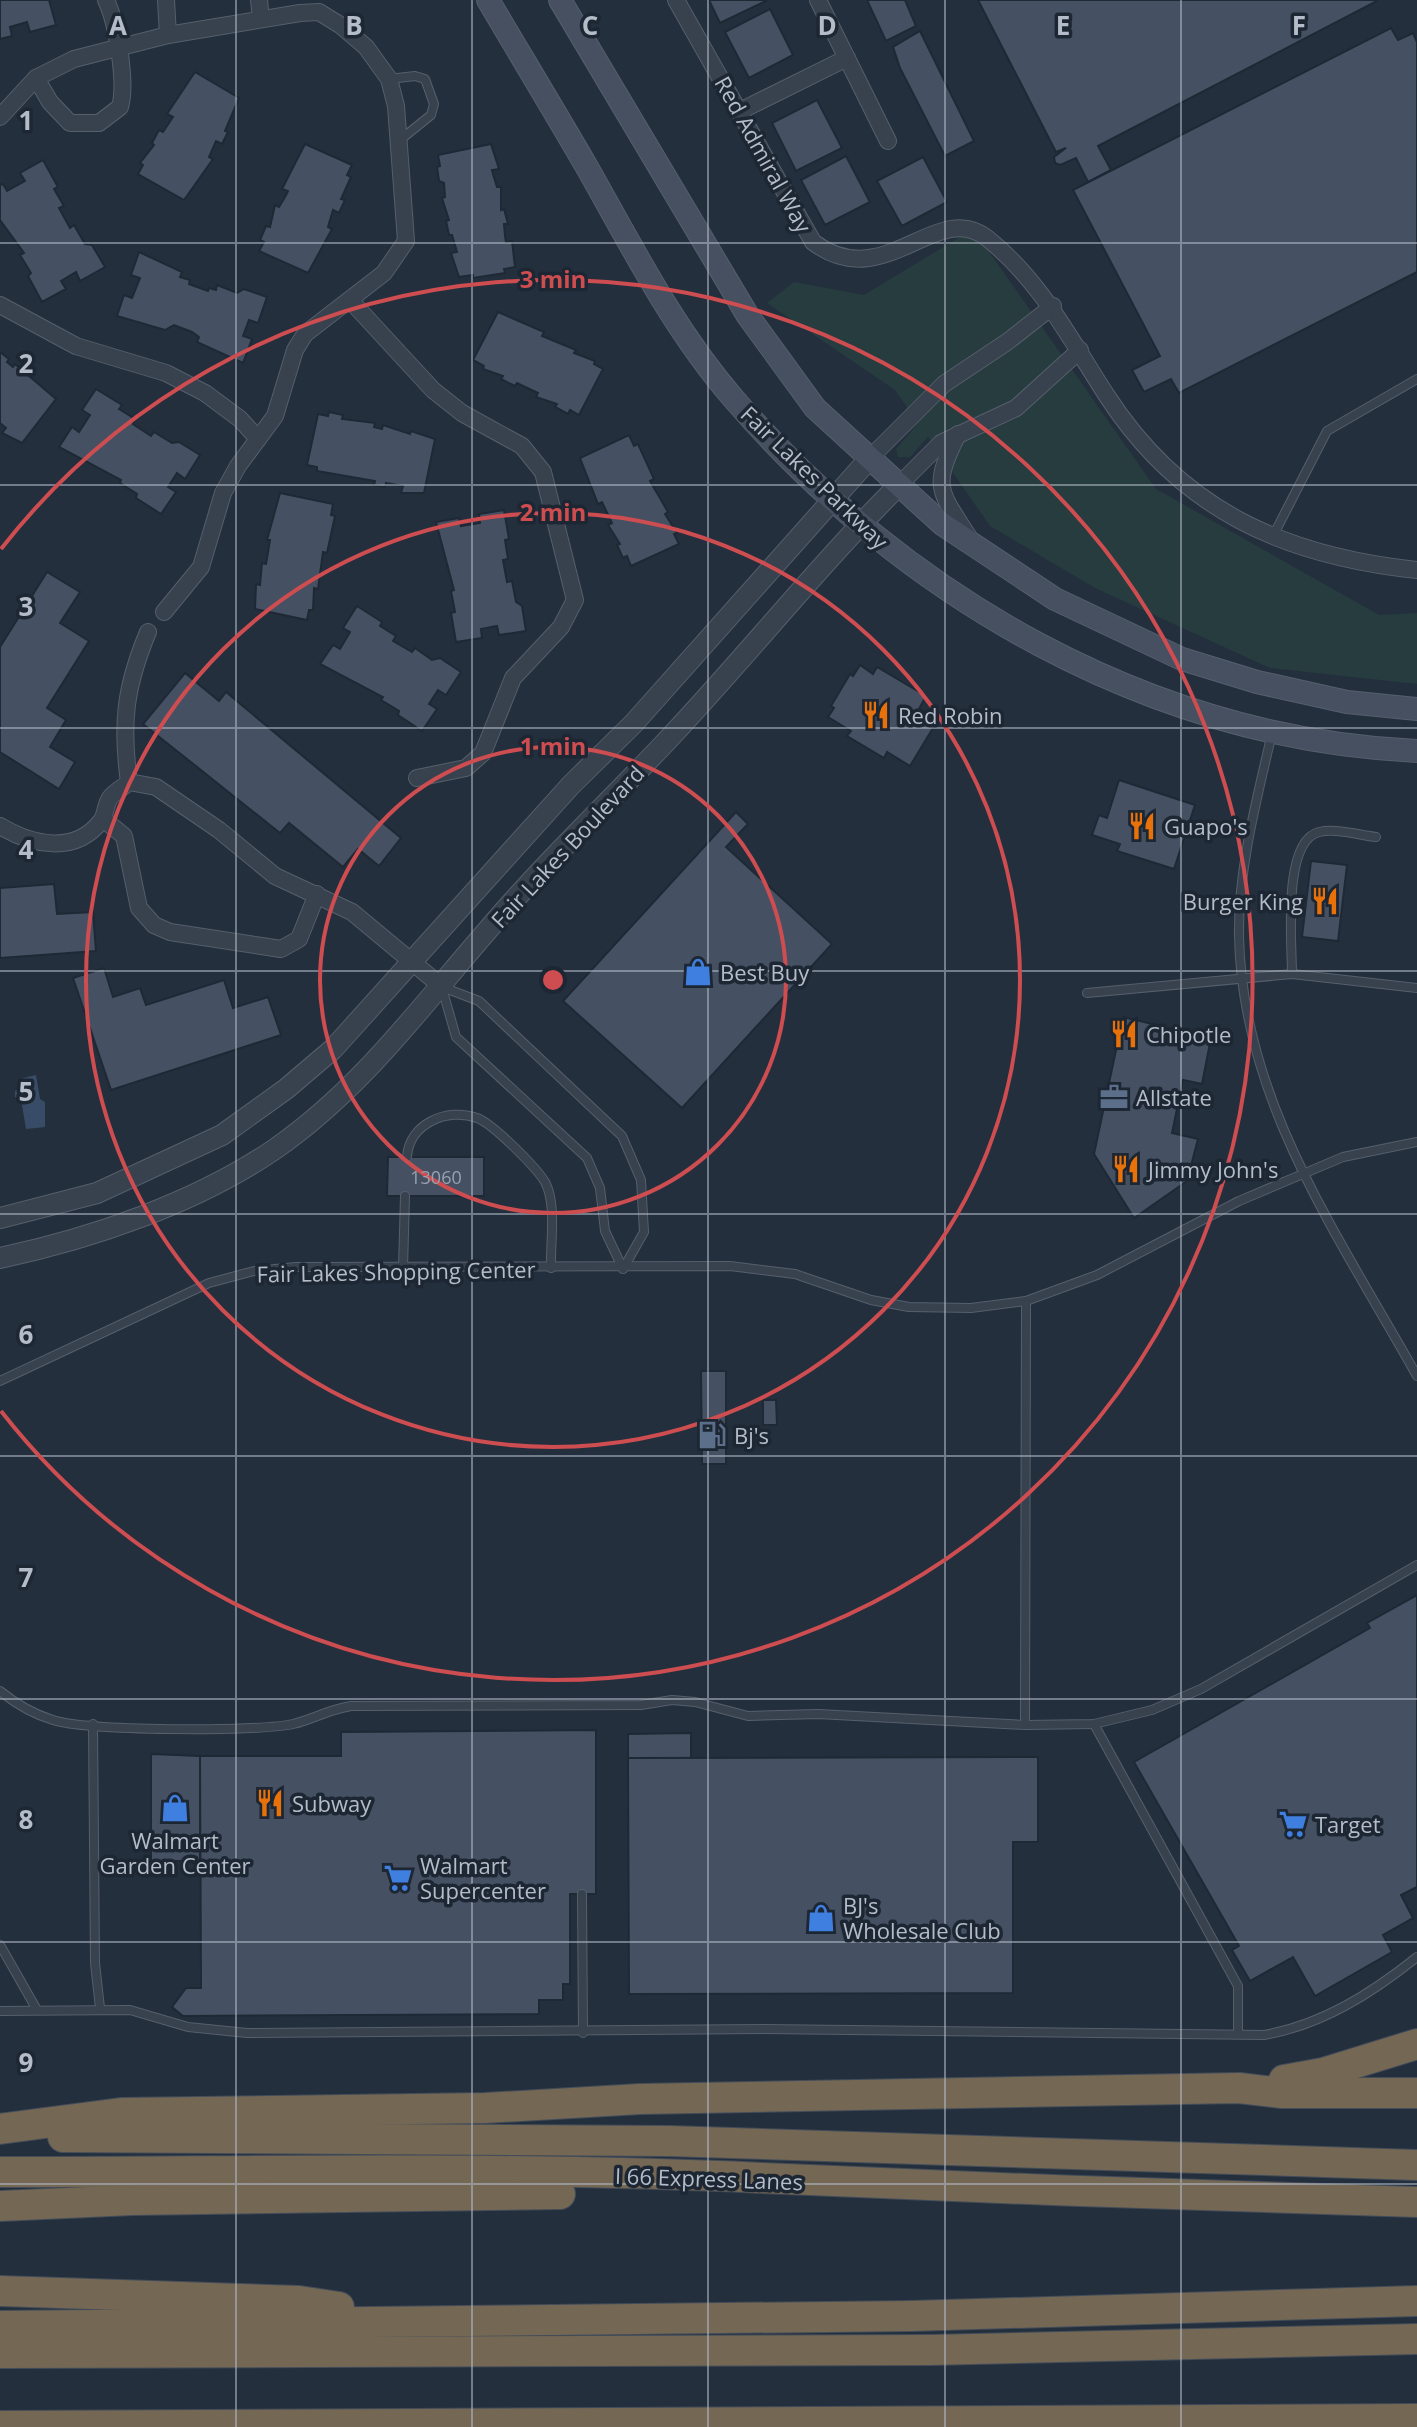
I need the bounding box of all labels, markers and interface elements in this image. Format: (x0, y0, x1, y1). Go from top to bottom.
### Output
text: A (109, 7, 127, 43)
text: B (345, 7, 363, 43)
text: C (582, 7, 598, 43)
text: D (817, 7, 837, 43)
text: E (1056, 7, 1070, 43)
text: F (1292, 7, 1306, 43)
street label: Red Admiral Way (709, 70, 820, 238)
text: 1 (19, 102, 33, 138)
text: 3 min (520, 262, 586, 295)
text: 2 (19, 345, 34, 381)
street label: Fair Lakes Parkway (735, 399, 896, 556)
text: 2 min (520, 495, 586, 528)
text: 3 (19, 588, 33, 624)
restaurant icon: Red Robin (861, 700, 891, 730)
place label: Red Robin (898, 700, 1002, 730)
text: 1 min (520, 729, 586, 762)
street label: Fair Lakes Boulevard (484, 758, 650, 934)
restaurant icon: Guapo's (1127, 811, 1157, 841)
place label: Guapo's (1164, 811, 1248, 841)
text: 4 (19, 831, 34, 867)
place label: Burger King (1183, 886, 1303, 916)
restaurant icon: Burger King (1310, 886, 1340, 916)
shop icon: Best Buy (683, 957, 713, 987)
place label: Best Buy (720, 957, 810, 987)
centre of rings (539, 966, 567, 994)
restaurant icon: Chipotle (1109, 1019, 1139, 1049)
place label: Chipotle (1146, 1019, 1231, 1049)
text: 5 (19, 1073, 33, 1109)
office icon: Allstate (1099, 1082, 1129, 1112)
place label: Allstate (1136, 1082, 1212, 1112)
restaurant icon: Jimmy John's (1111, 1154, 1141, 1184)
place label: Jimmy John's (1146, 1154, 1278, 1184)
house number: 13060 (410, 1165, 462, 1189)
street label: Fair Lakes Shopping Center (256, 1254, 536, 1288)
text: 6 (19, 1316, 34, 1352)
fuel station icon: Bj's (697, 1420, 727, 1450)
place label: Bj's (734, 1420, 769, 1450)
text: 7 (19, 1559, 34, 1595)
restaurant icon: Subway (255, 1788, 285, 1818)
place label: Subway (292, 1788, 372, 1818)
shop icon: Walmart Garden Center (160, 1793, 190, 1823)
text: 8 (19, 1801, 33, 1837)
supermarket icon: Target (1278, 1809, 1308, 1839)
place label: Target (1315, 1809, 1381, 1839)
place label: Walmart Garden Center (99, 1825, 251, 1880)
place label: Walmart Supercenter (420, 1850, 546, 1905)
supermarket icon: Walmart Supercenter (383, 1863, 413, 1893)
place label: BJ's Wholesale Club (843, 1890, 1001, 1945)
shop icon: BJ's Wholesale Club (806, 1903, 836, 1933)
text: 9 (19, 2044, 33, 2080)
street label: I 66 Express Lanes (615, 2160, 803, 2196)

